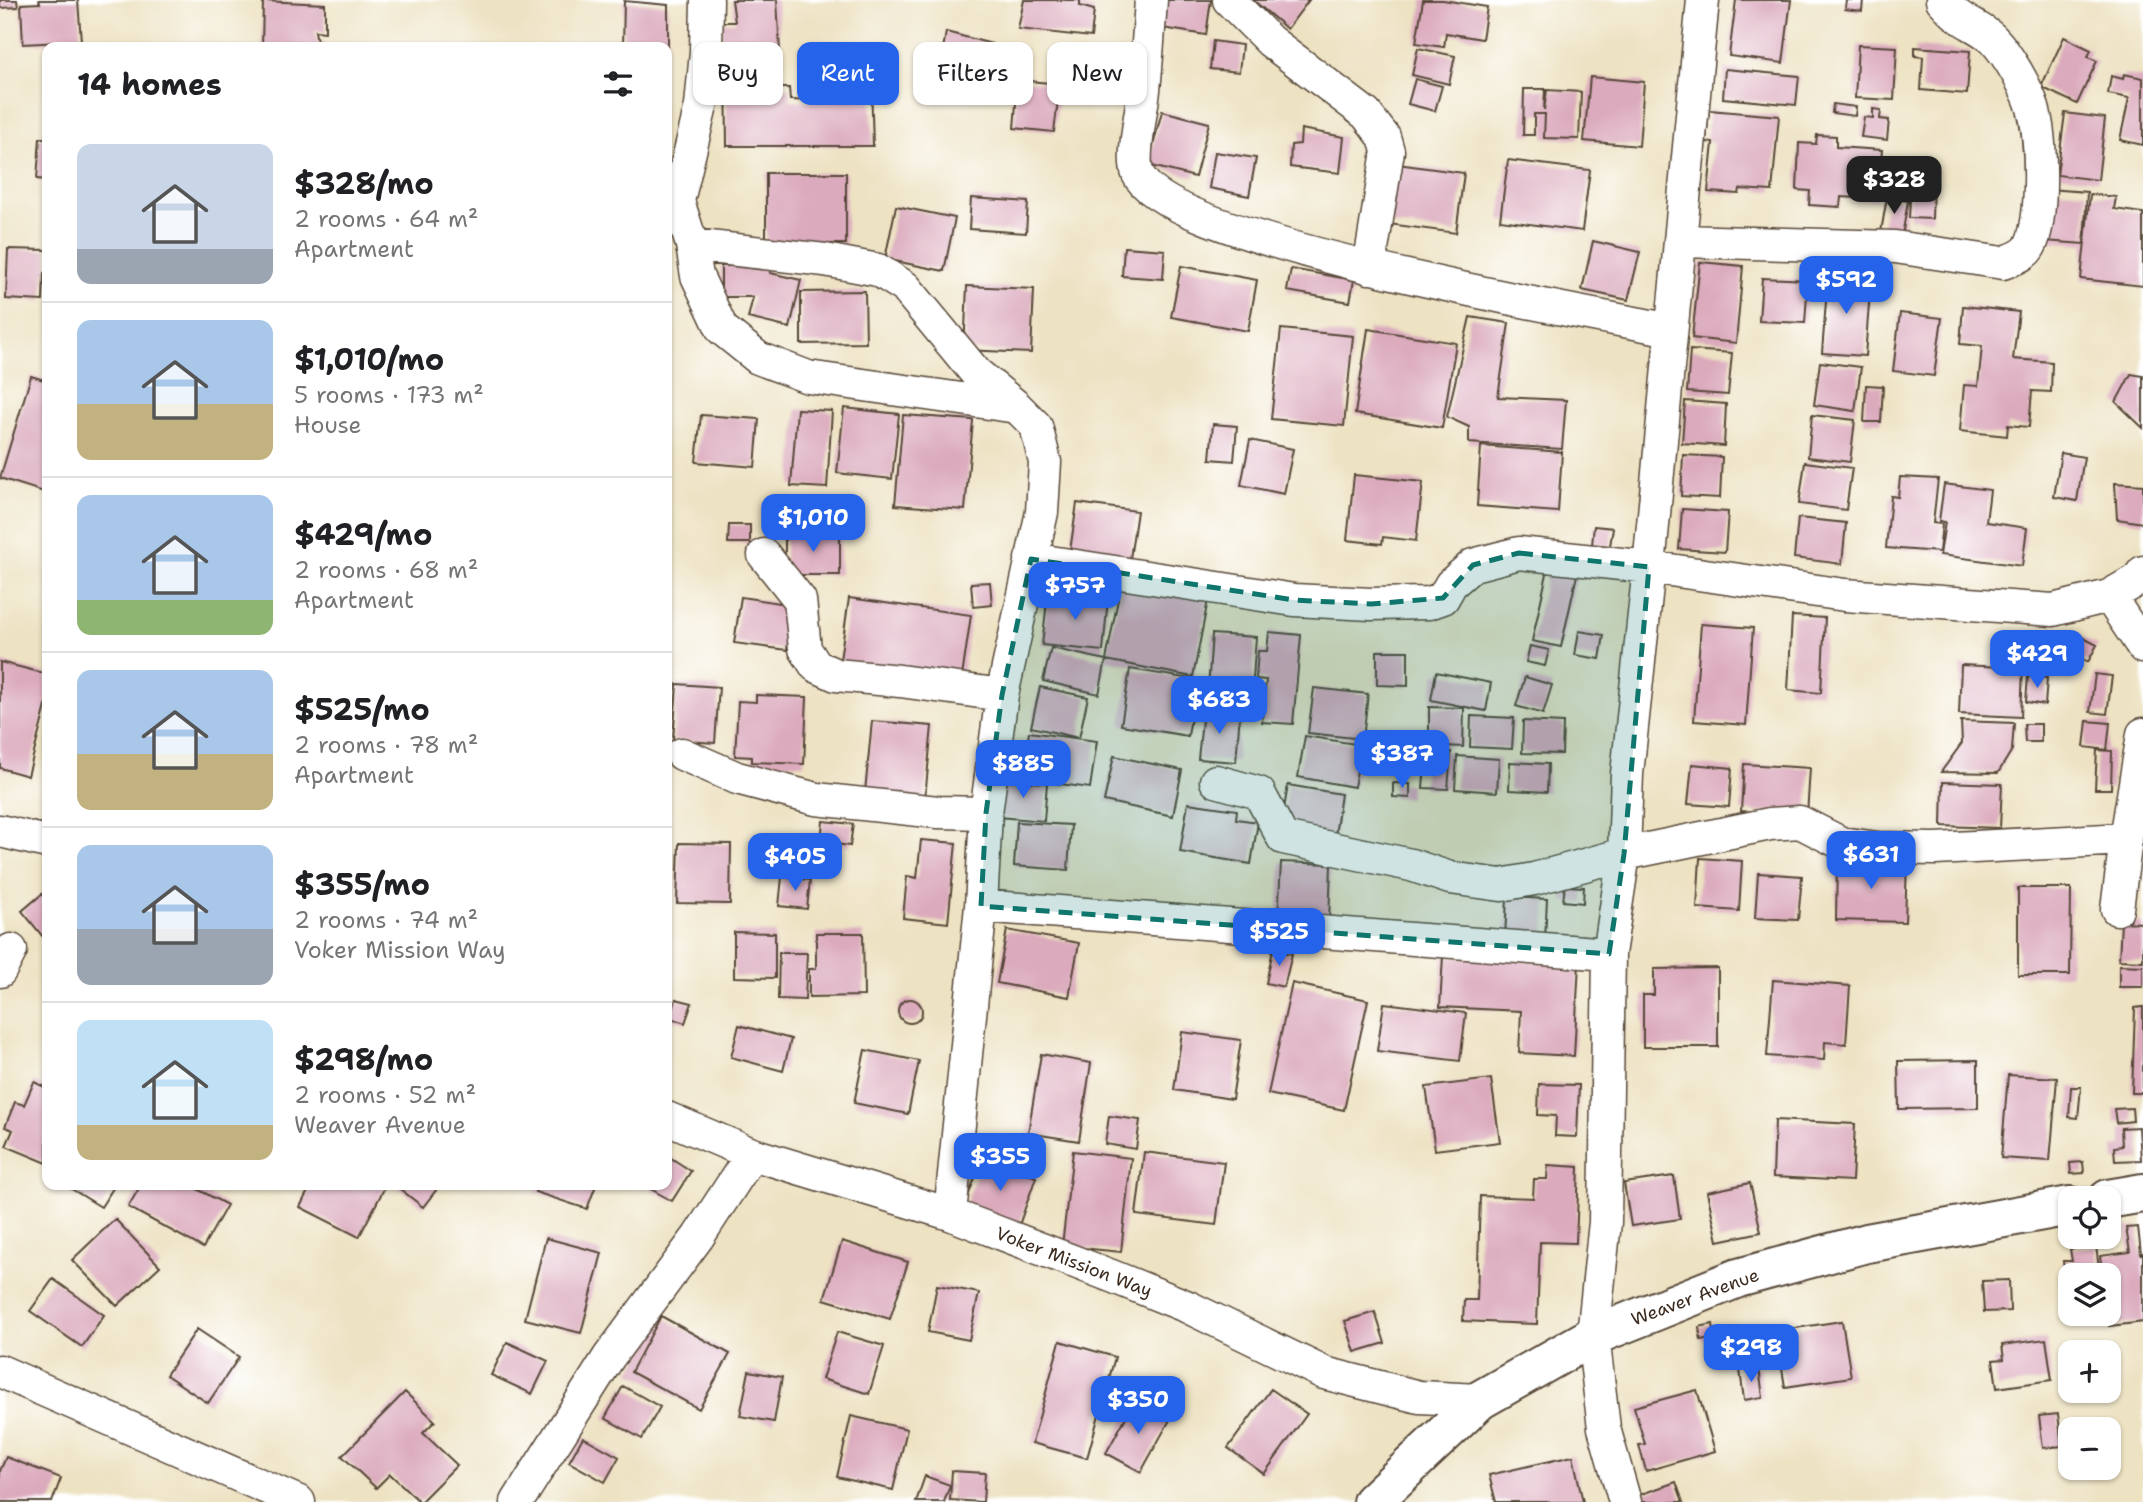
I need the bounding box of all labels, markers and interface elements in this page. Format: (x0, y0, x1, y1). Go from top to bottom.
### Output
chip: Buy (693, 42, 783, 105)
chip: Rent (797, 42, 899, 105)
chip: Filters (913, 42, 1033, 105)
chip: New (1047, 42, 1147, 105)
text: 14 homes (77, 64, 222, 105)
icon: filters (599, 65, 637, 103)
pin: $328 (1853, 156, 1935, 216)
text: $328/mo (294, 163, 434, 204)
text: $328 (1863, 164, 1925, 194)
icon: home (133, 172, 217, 256)
text: 2 rooms · 64 m² (294, 204, 478, 234)
text: Apartment (294, 234, 414, 264)
pin: $592 (1805, 256, 1887, 316)
text: $592 (1815, 264, 1877, 294)
text: $1,010/mo (294, 339, 444, 380)
icon: home (133, 348, 217, 432)
text: 5 rooms · 173 m² (294, 380, 484, 410)
text: House (294, 410, 362, 440)
pin: $1,010 (756, 494, 870, 554)
text: $1,010 (777, 502, 849, 532)
text: $429/mo (294, 514, 432, 555)
icon: home (133, 523, 217, 607)
text: 2 rooms · 68 m² (294, 555, 478, 585)
pin: $757 (1034, 562, 1116, 622)
text: $757 (1044, 570, 1106, 600)
text: Apartment (294, 585, 414, 615)
pin: $429 (1996, 630, 2078, 690)
text: $429 (2006, 638, 2068, 668)
pin: $683 (1178, 676, 1260, 736)
text: $683 (1187, 684, 1251, 714)
text: $525/mo (294, 689, 430, 730)
icon: home (133, 698, 217, 782)
text: 2 rooms · 78 m² (294, 730, 478, 760)
pin: $387 (1361, 730, 1443, 790)
text: $387 (1370, 738, 1434, 768)
pin: $885 (982, 740, 1064, 800)
text: $885 (992, 748, 1054, 778)
text: Apartment (294, 760, 414, 790)
pin: $631 (1830, 832, 1912, 891)
pin: $405 (754, 834, 836, 893)
text: $631 (1843, 839, 1899, 869)
text: $405 (764, 841, 826, 871)
text: $355/mo (294, 864, 430, 905)
icon: home (133, 873, 217, 957)
text: 2 rooms · 74 m² (294, 905, 478, 935)
pin: $525 (1238, 908, 1320, 968)
text: $525 (1249, 916, 1309, 946)
text: Voker Mission Way (294, 935, 505, 965)
text: $298/mo (294, 1039, 433, 1080)
icon: home (133, 1048, 217, 1132)
text: 2 rooms · 52 m² (294, 1080, 476, 1110)
text: Weaver Avenue (294, 1110, 466, 1140)
pin: $355 (959, 1134, 1041, 1193)
text: $355 (970, 1141, 1030, 1171)
map controls (2058, 1186, 2121, 1480)
button: locate (2058, 1186, 2121, 1249)
street label: Voker Mission Way (992, 1221, 1156, 1303)
street label: Weaver Avenue (1628, 1263, 1762, 1331)
button: layers (2058, 1263, 2121, 1326)
pin: $298 (1710, 1324, 1792, 1384)
text: $298 (1720, 1332, 1782, 1362)
button: + (2058, 1340, 2121, 1403)
pin: $350 (1097, 1376, 1179, 1436)
text: $350 (1107, 1384, 1169, 1414)
button: − (2058, 1417, 2121, 1480)

